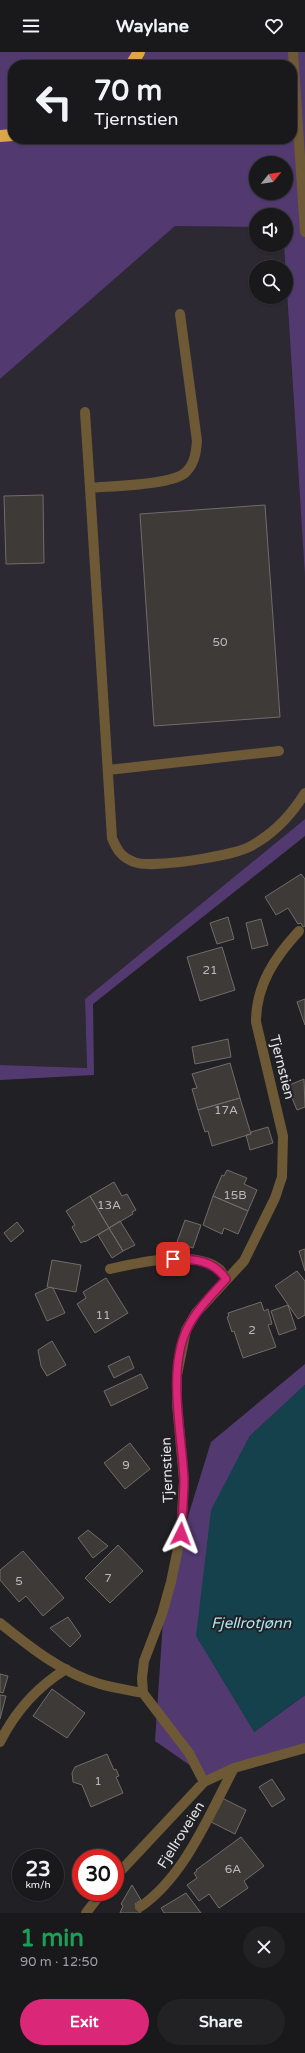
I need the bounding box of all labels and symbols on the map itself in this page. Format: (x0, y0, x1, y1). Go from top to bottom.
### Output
north arrow (249, 156, 293, 200)
house number: 50 (212, 635, 228, 649)
house number: 21 (202, 963, 218, 977)
street label: Tjernstien (266, 1033, 298, 1101)
house number: 17A (214, 1103, 238, 1117)
house number: 15B (223, 1188, 247, 1202)
house number: 13A (97, 1198, 121, 1212)
pin (156, 1242, 190, 1276)
house number: 11 (95, 1308, 111, 1322)
house number: 2 (248, 1323, 256, 1337)
street label: Tjernstien (157, 1437, 177, 1503)
house number: 9 (122, 1458, 130, 1472)
position arrow (160, 1513, 202, 1555)
house number: 7 (104, 1571, 112, 1585)
house number: 5 (15, 1574, 23, 1588)
water label: Fjellrotjønn (211, 1614, 292, 1632)
house number: 1 (94, 1774, 102, 1788)
street label: Fjellroveien (154, 1798, 208, 1872)
speed limit sign: 30 (72, 1849, 124, 1901)
house number: 6A (225, 1862, 241, 1876)

